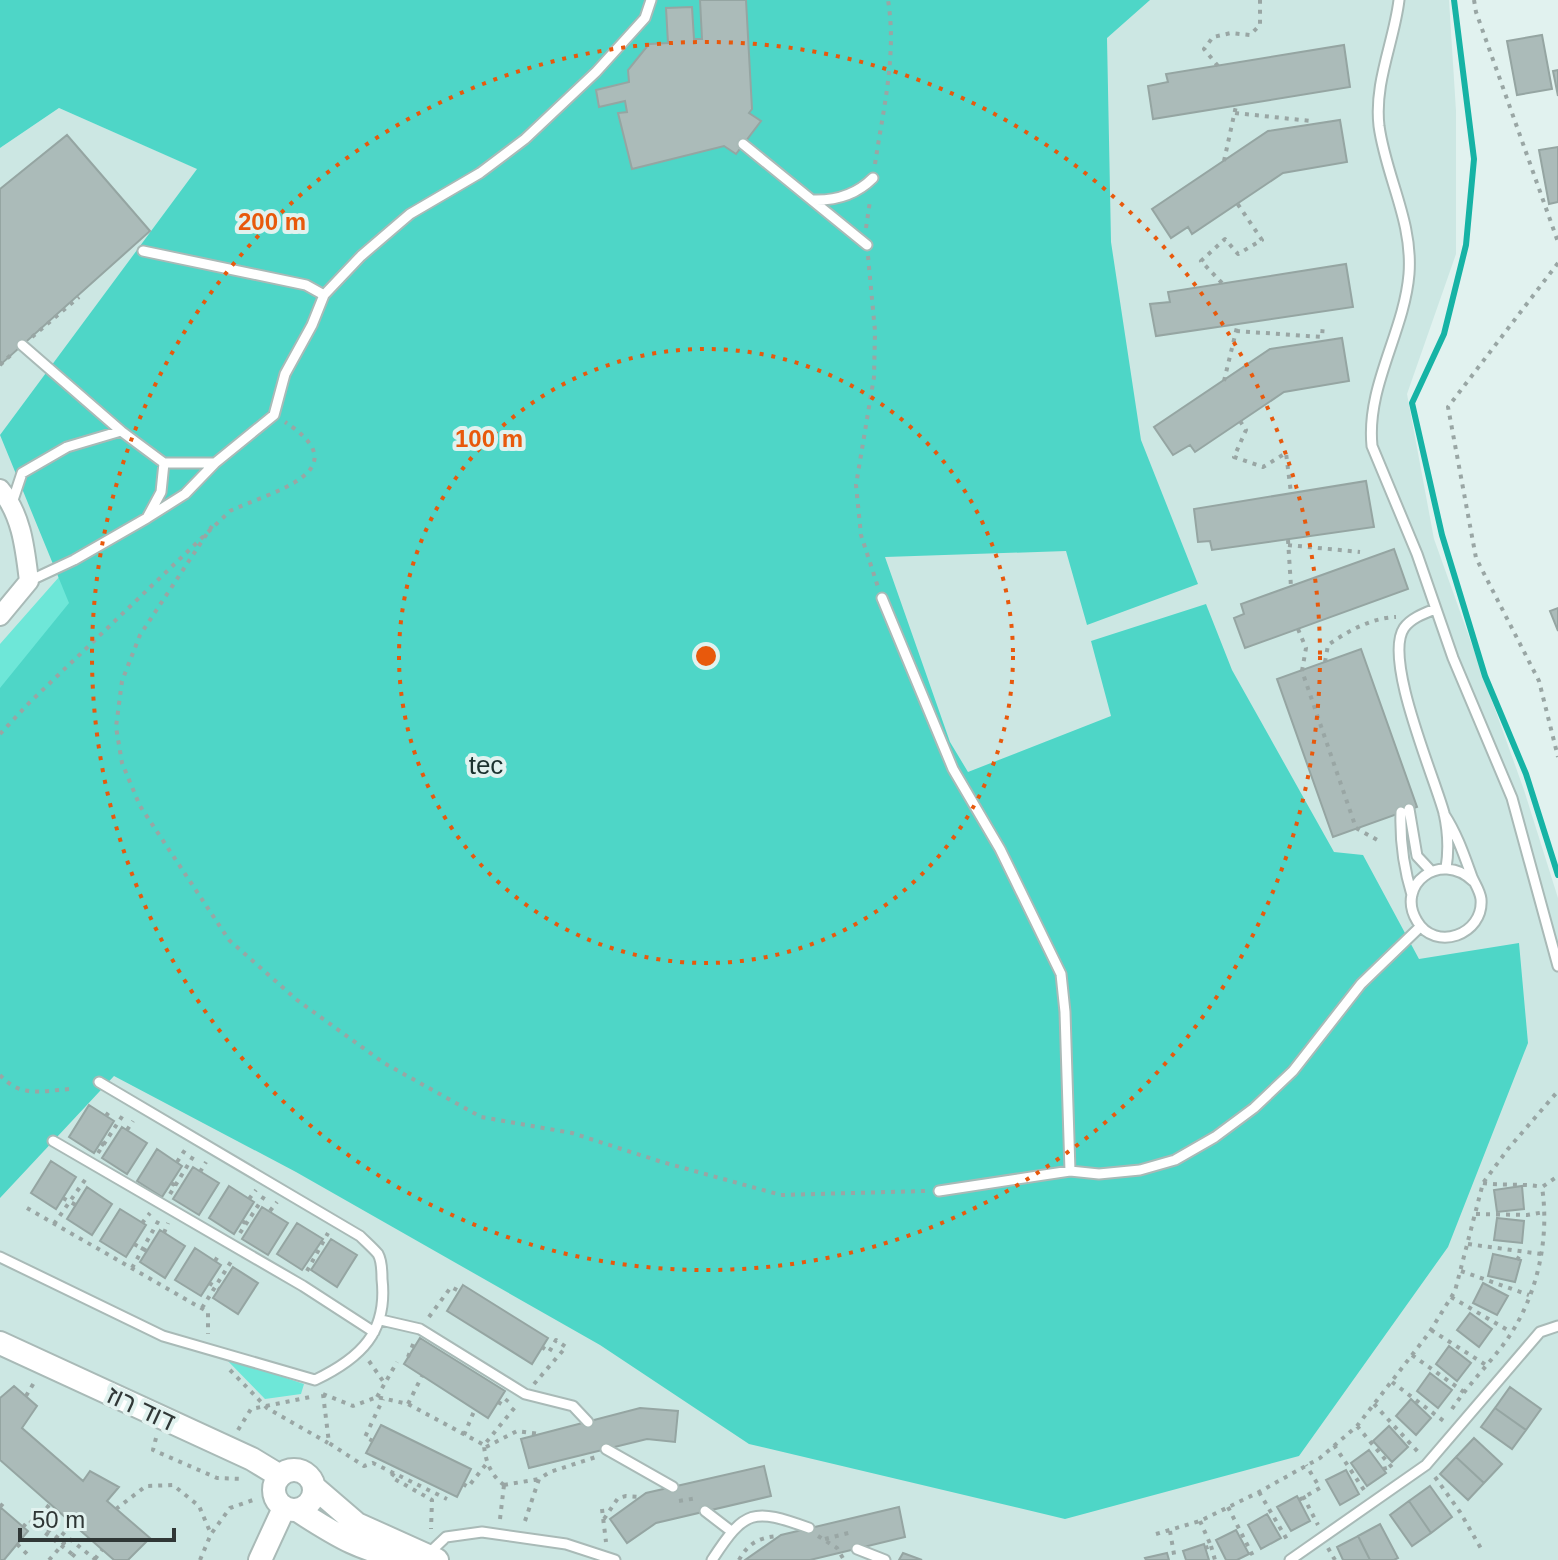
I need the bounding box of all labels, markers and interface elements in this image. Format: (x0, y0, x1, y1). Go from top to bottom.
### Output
text: 200 m (238, 208, 306, 235)
text: 100 m (455, 425, 523, 452)
centre of rings (692, 642, 720, 670)
park label: tec (469, 750, 503, 780)
street label: דוד רוז (102, 1379, 180, 1437)
scale bar (20, 1492, 174, 1542)
text: 50 m (32, 1506, 85, 1533)

